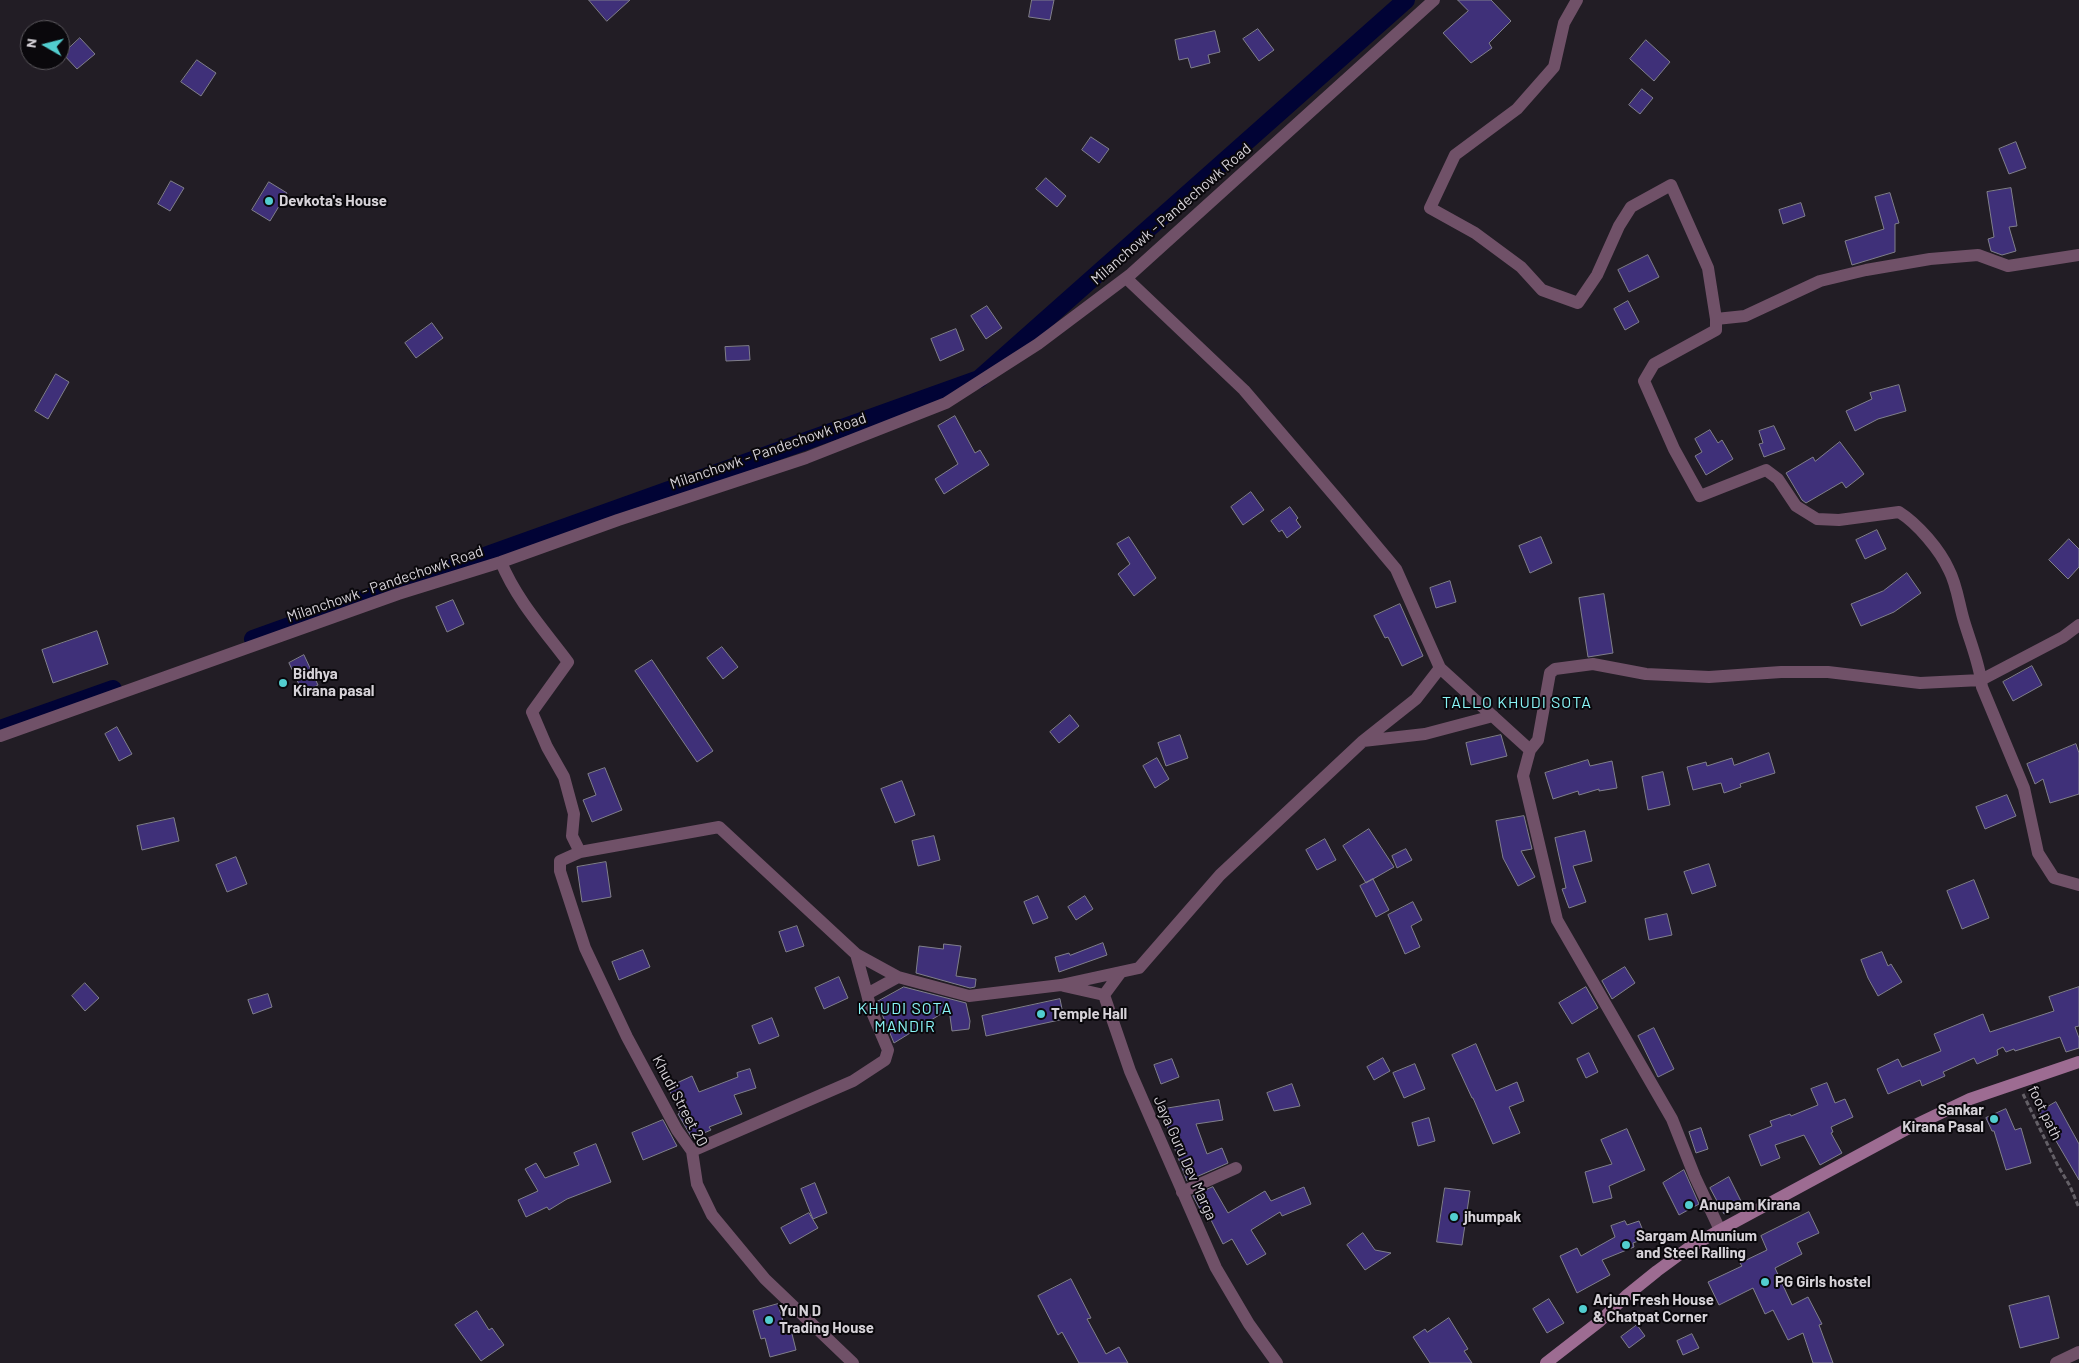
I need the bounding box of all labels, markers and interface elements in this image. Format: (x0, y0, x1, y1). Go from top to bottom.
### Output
north arrow (20, 20, 70, 70)
text: N (22, 37, 40, 49)
street label: Milanchowk - Pandechowk Road (1087, 140, 1255, 288)
place label: Devkota's House (279, 192, 387, 210)
marker: Devkota's House (263, 195, 275, 207)
street label: Milanchowk - Pandechowk Road (668, 409, 868, 493)
street label: Milanchowk - Pandechowk Road (285, 542, 485, 626)
place label: Bidhya Kirana pasal (293, 665, 374, 700)
marker: Bidhya Kirana pasal (277, 677, 289, 689)
district label: TALLO KHUDI SOTA (1440, 693, 1594, 713)
district label: KHUDI SOTA MANDIR (856, 999, 954, 1037)
place label: Temple Hall (1051, 1005, 1127, 1023)
marker: Temple Hall (1035, 1008, 1047, 1020)
street label: Khudi Street 20 (648, 1052, 712, 1150)
street label: foot path (2024, 1083, 2066, 1143)
street label: Jaya Guru Dev Marga (1150, 1093, 1220, 1223)
place label: Sankar Kirana Pasal (1902, 1101, 1984, 1136)
marker: Sankar Kirana Pasal (1988, 1113, 2000, 1125)
place label: Anupam Kirana (1699, 1196, 1800, 1214)
marker: Anupam Kirana (1683, 1199, 1695, 1211)
place label: jhumpak (1464, 1208, 1521, 1226)
marker: jhumpak (1448, 1211, 1460, 1223)
place label: Sargam Almunium and Steel Ralling (1636, 1227, 1757, 1262)
marker: Sargam Almunium and Steel Ralling (1620, 1239, 1632, 1251)
place label: PG Girls hostel (1775, 1273, 1871, 1291)
marker: PG Girls hostel (1759, 1276, 1771, 1288)
place label: Arjun Fresh House & Chatpat Corner (1593, 1291, 1714, 1326)
place label: Yu N D Trading House (779, 1302, 874, 1337)
marker: Arjun Fresh House & Chatpat Corner (1577, 1303, 1589, 1315)
marker: Yu N D Trading House (763, 1314, 775, 1326)

